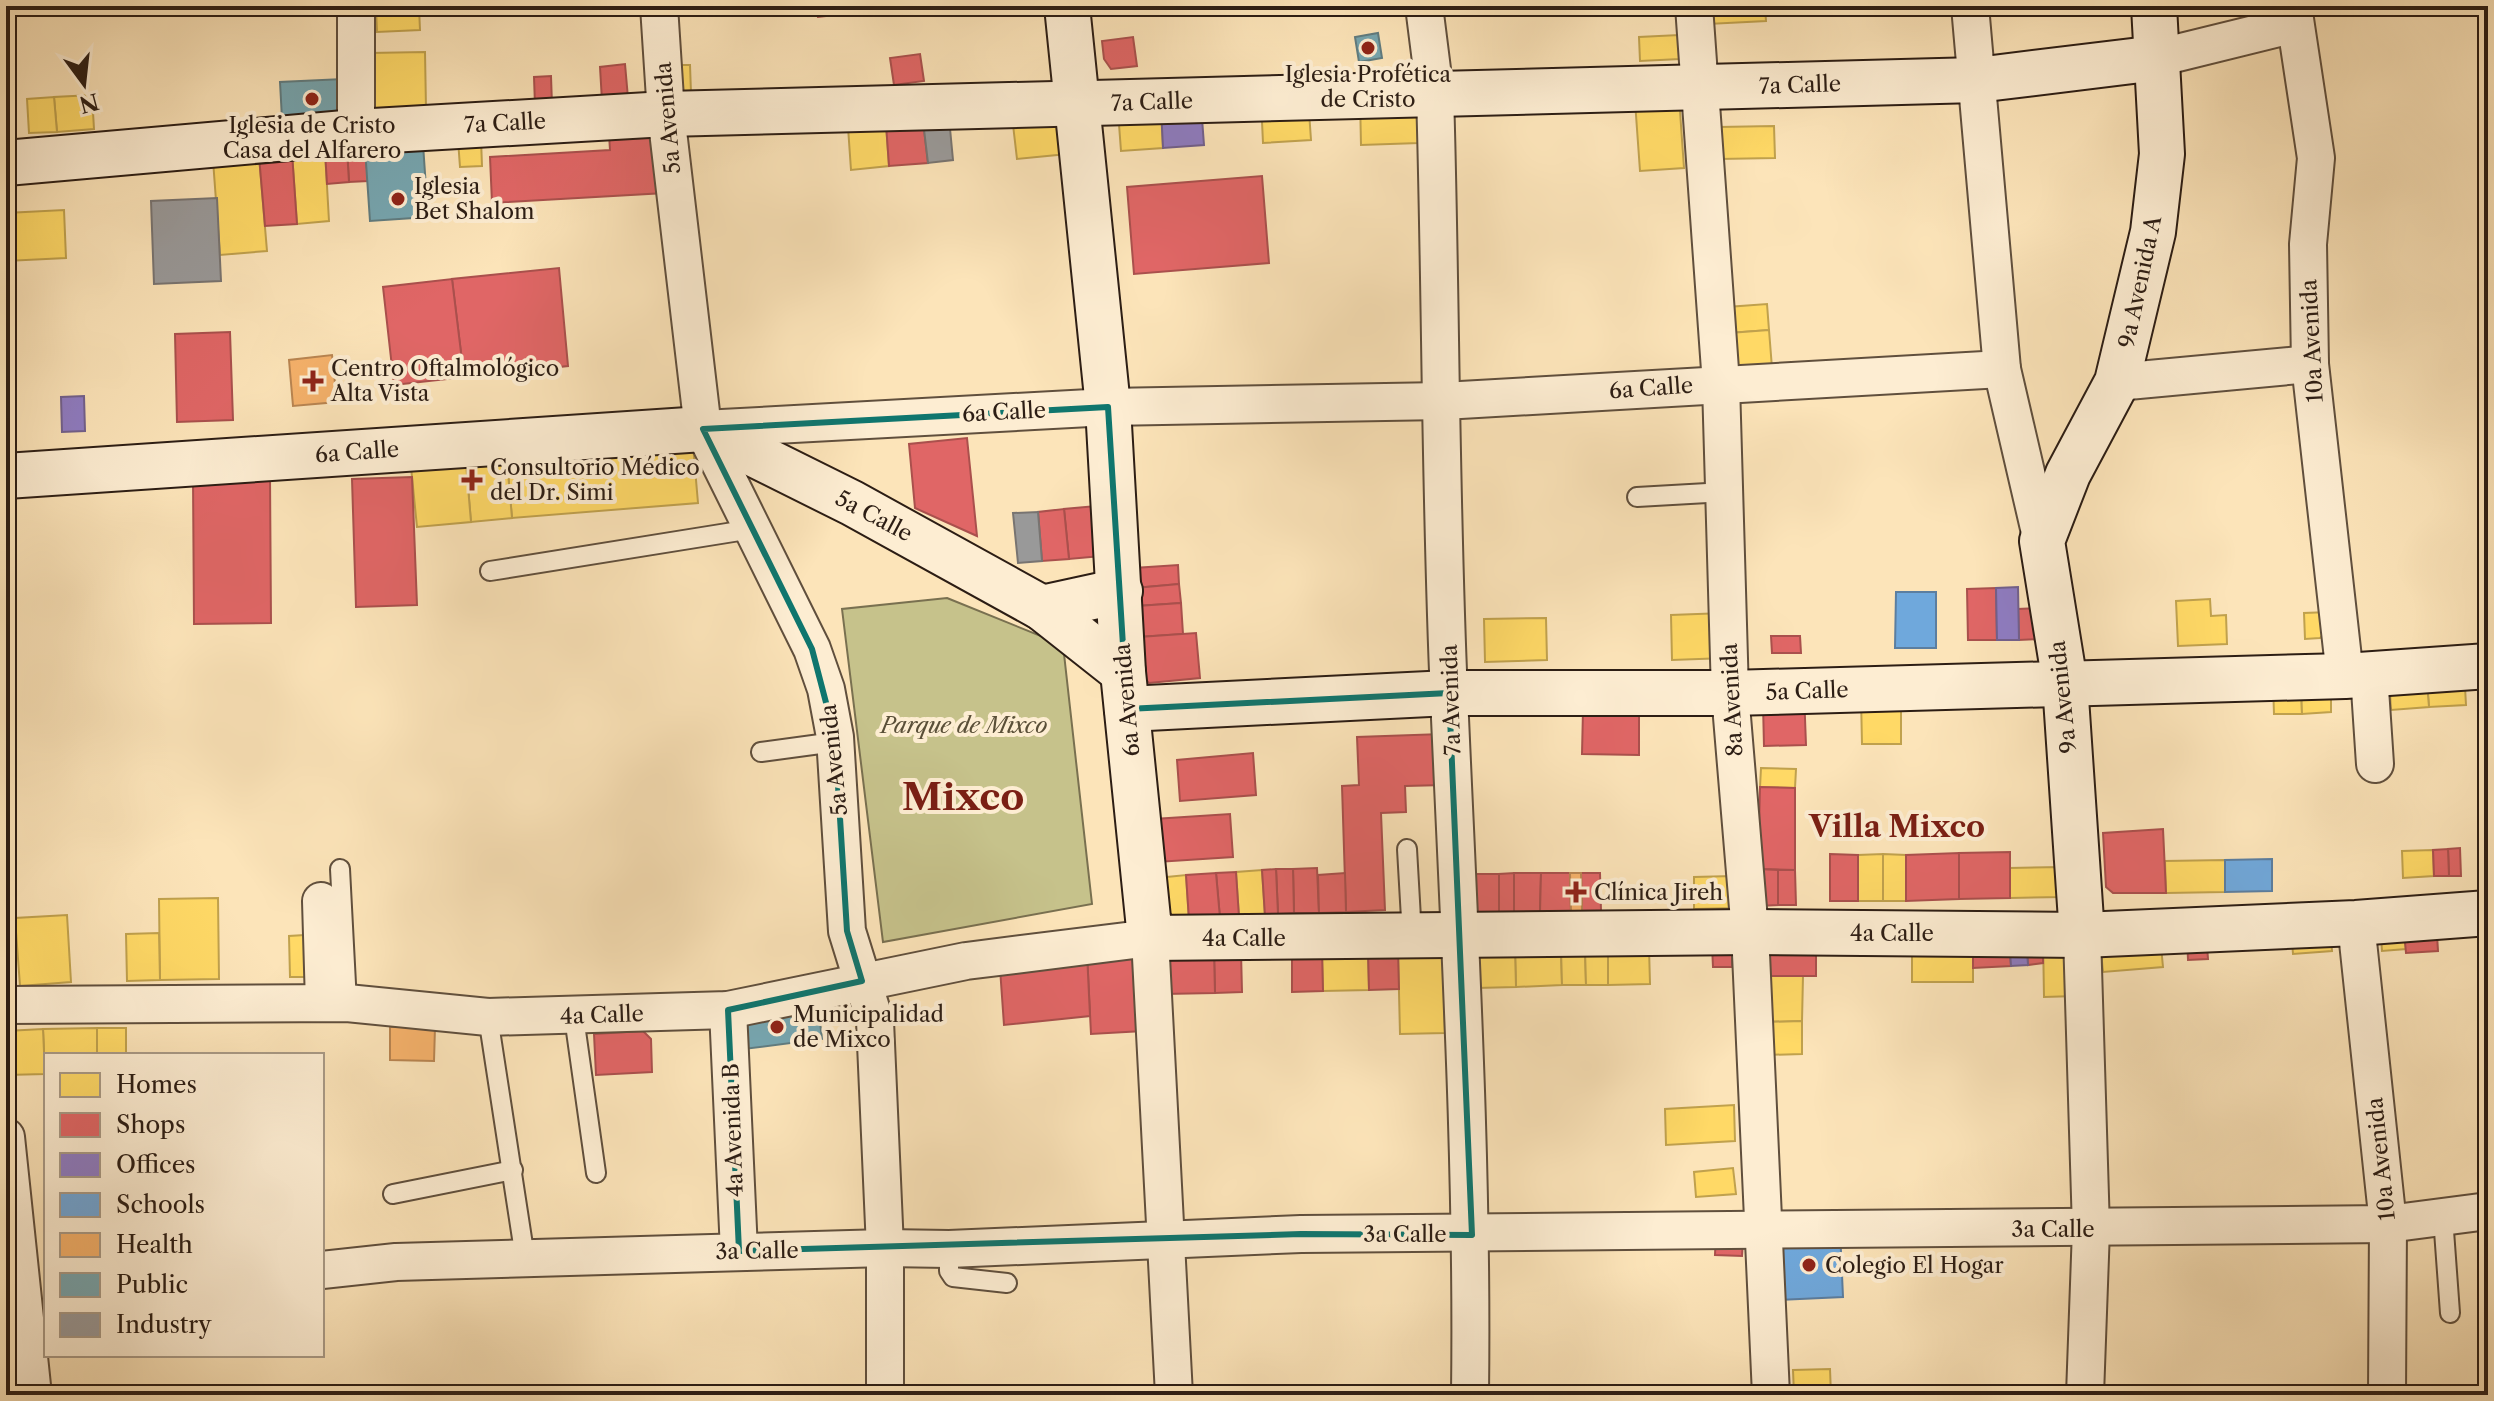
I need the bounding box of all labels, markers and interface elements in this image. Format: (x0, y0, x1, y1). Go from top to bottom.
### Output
marker: Iglesia Profética de Cristo (1359, 39, 1377, 57)
north arrow (44, 44, 124, 124)
street label: 5a Avenida (650, 61, 686, 175)
place label: Iglesia Profética de Cristo (1285, 61, 1452, 113)
street label: 7a Calle (1759, 70, 1841, 100)
text: N (76, 87, 102, 118)
street label: 7a Calle (1111, 87, 1193, 117)
marker: Iglesia de Cristo Casa del Alfarero (303, 90, 321, 108)
street label: 7a Calle (463, 107, 547, 139)
place label: Iglesia de Cristo Casa del Alfarero (223, 112, 401, 164)
place label: Iglesia Bet Shalom (414, 173, 535, 225)
marker: Iglesia Bet Shalom (389, 190, 407, 208)
street label: 9a Avenida A (2113, 213, 2167, 350)
street label: 10a Avenida (2295, 278, 2329, 403)
place label: Centro Oftalmológico Alta Vista (330, 355, 559, 407)
marker: Centro Oftalmológico Alta Vista (302, 370, 324, 392)
street label: 6a Calle (1608, 372, 1694, 404)
street label: 6a Calle (961, 396, 1047, 428)
street label: 6a Calle (314, 436, 400, 468)
place label: Consultorio Médico del Dr. Simi (490, 454, 700, 506)
marker: Consultorio Médico del Dr. Simi (461, 469, 483, 491)
street label: 5a Calle (831, 485, 917, 547)
street label: 9a Avenida (2044, 639, 2082, 755)
street label: 6a Avenida (1109, 642, 1145, 758)
street label: 8a Avenida (1716, 642, 1748, 757)
street label: 7a Avenida (1436, 644, 1466, 756)
street label: 5a Calle (1765, 676, 1849, 706)
street label: 5a Avenida (815, 702, 853, 817)
park label: Parque de Mixco (879, 712, 1047, 739)
district label: Mixco (902, 773, 1024, 820)
district label: Villa Mixco (1808, 808, 1985, 845)
place label: Clínica Jireh (1594, 879, 1723, 906)
marker: Clínica Jireh (1565, 881, 1587, 903)
street label: 4a Calle (1850, 920, 1934, 947)
street label: 4a Calle (1202, 925, 1286, 952)
street label: 4a Calle (560, 1000, 644, 1030)
place label: Municipalidad de Mixco (793, 1001, 944, 1053)
marker: Municipalidad de Mixco (768, 1018, 786, 1036)
legend (44, 1053, 324, 1357)
street label: 4a Avenida B (717, 1063, 749, 1197)
text: Homes (116, 1070, 197, 1099)
street label: 10a Avenida (2361, 1096, 2401, 1222)
text: Shops (116, 1110, 185, 1139)
text: Offices (116, 1150, 196, 1179)
text: Schools (116, 1190, 205, 1219)
street label: 3a Calle (2011, 1216, 2095, 1243)
street label: 3a Calle (1363, 1221, 1447, 1248)
text: Health (116, 1230, 193, 1259)
street label: 3a Calle (715, 1237, 799, 1265)
place label: Colegio El Hogar (1825, 1252, 2004, 1279)
marker: Colegio El Hogar (1800, 1256, 1818, 1274)
text: Public (116, 1270, 188, 1299)
text: Industry (116, 1310, 212, 1339)

